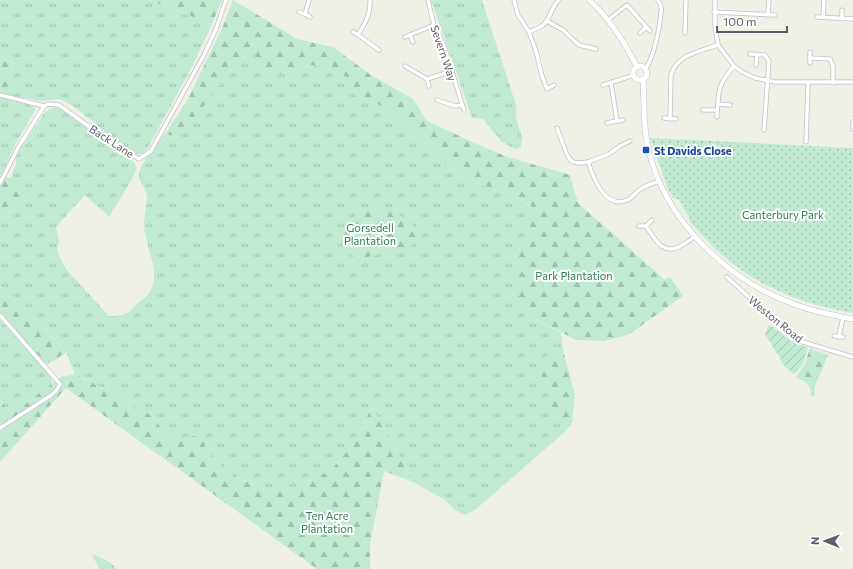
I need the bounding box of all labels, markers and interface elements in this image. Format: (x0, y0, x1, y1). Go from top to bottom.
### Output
scale bar (717, 8, 787, 34)
text: 100 m (723, 14, 757, 28)
street label: Severn Way (428, 23, 460, 83)
street label: Back Lane (87, 122, 137, 160)
place label: St Davids Close (654, 144, 732, 157)
marker: St Davids Close (641, 145, 651, 155)
park label: Canterbury Park (742, 208, 824, 221)
park label: Gorsedell Plantation (344, 221, 396, 247)
park label: Park Plantation (535, 269, 613, 282)
street label: Weston Road (746, 293, 806, 345)
park label: Ten Acre Plantation (301, 509, 353, 535)
north arrow (805, 521, 845, 561)
text: N (808, 537, 821, 545)

